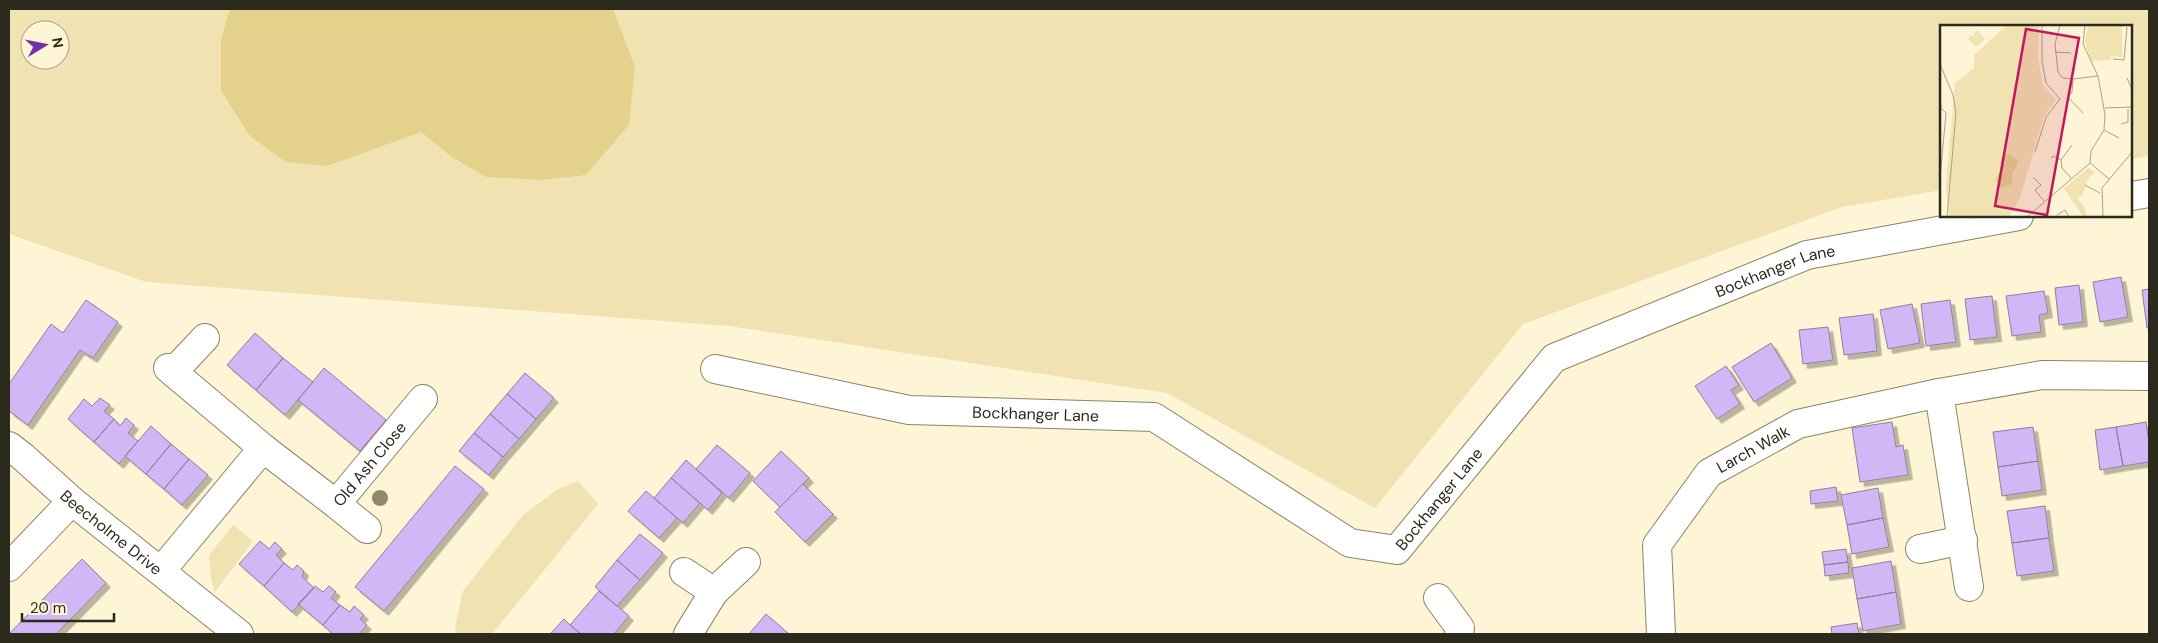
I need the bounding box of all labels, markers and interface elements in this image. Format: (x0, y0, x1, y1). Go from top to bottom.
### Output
north arrow (20, 20, 70, 70)
inset map (1940, 25, 2133, 218)
text: N (48, 36, 68, 49)
street label: Bockhanger Lane (1712, 240, 1837, 302)
street label: Bockhanger Lane (972, 402, 1099, 426)
street label: Old Ash Close (328, 417, 411, 511)
street label: Larch Walk (1713, 421, 1793, 478)
street label: Bockhanger Lane (1391, 443, 1487, 555)
street label: Beecholme Drive (56, 485, 166, 580)
scale bar (22, 590, 115, 622)
text: 20 m (30, 598, 66, 618)

